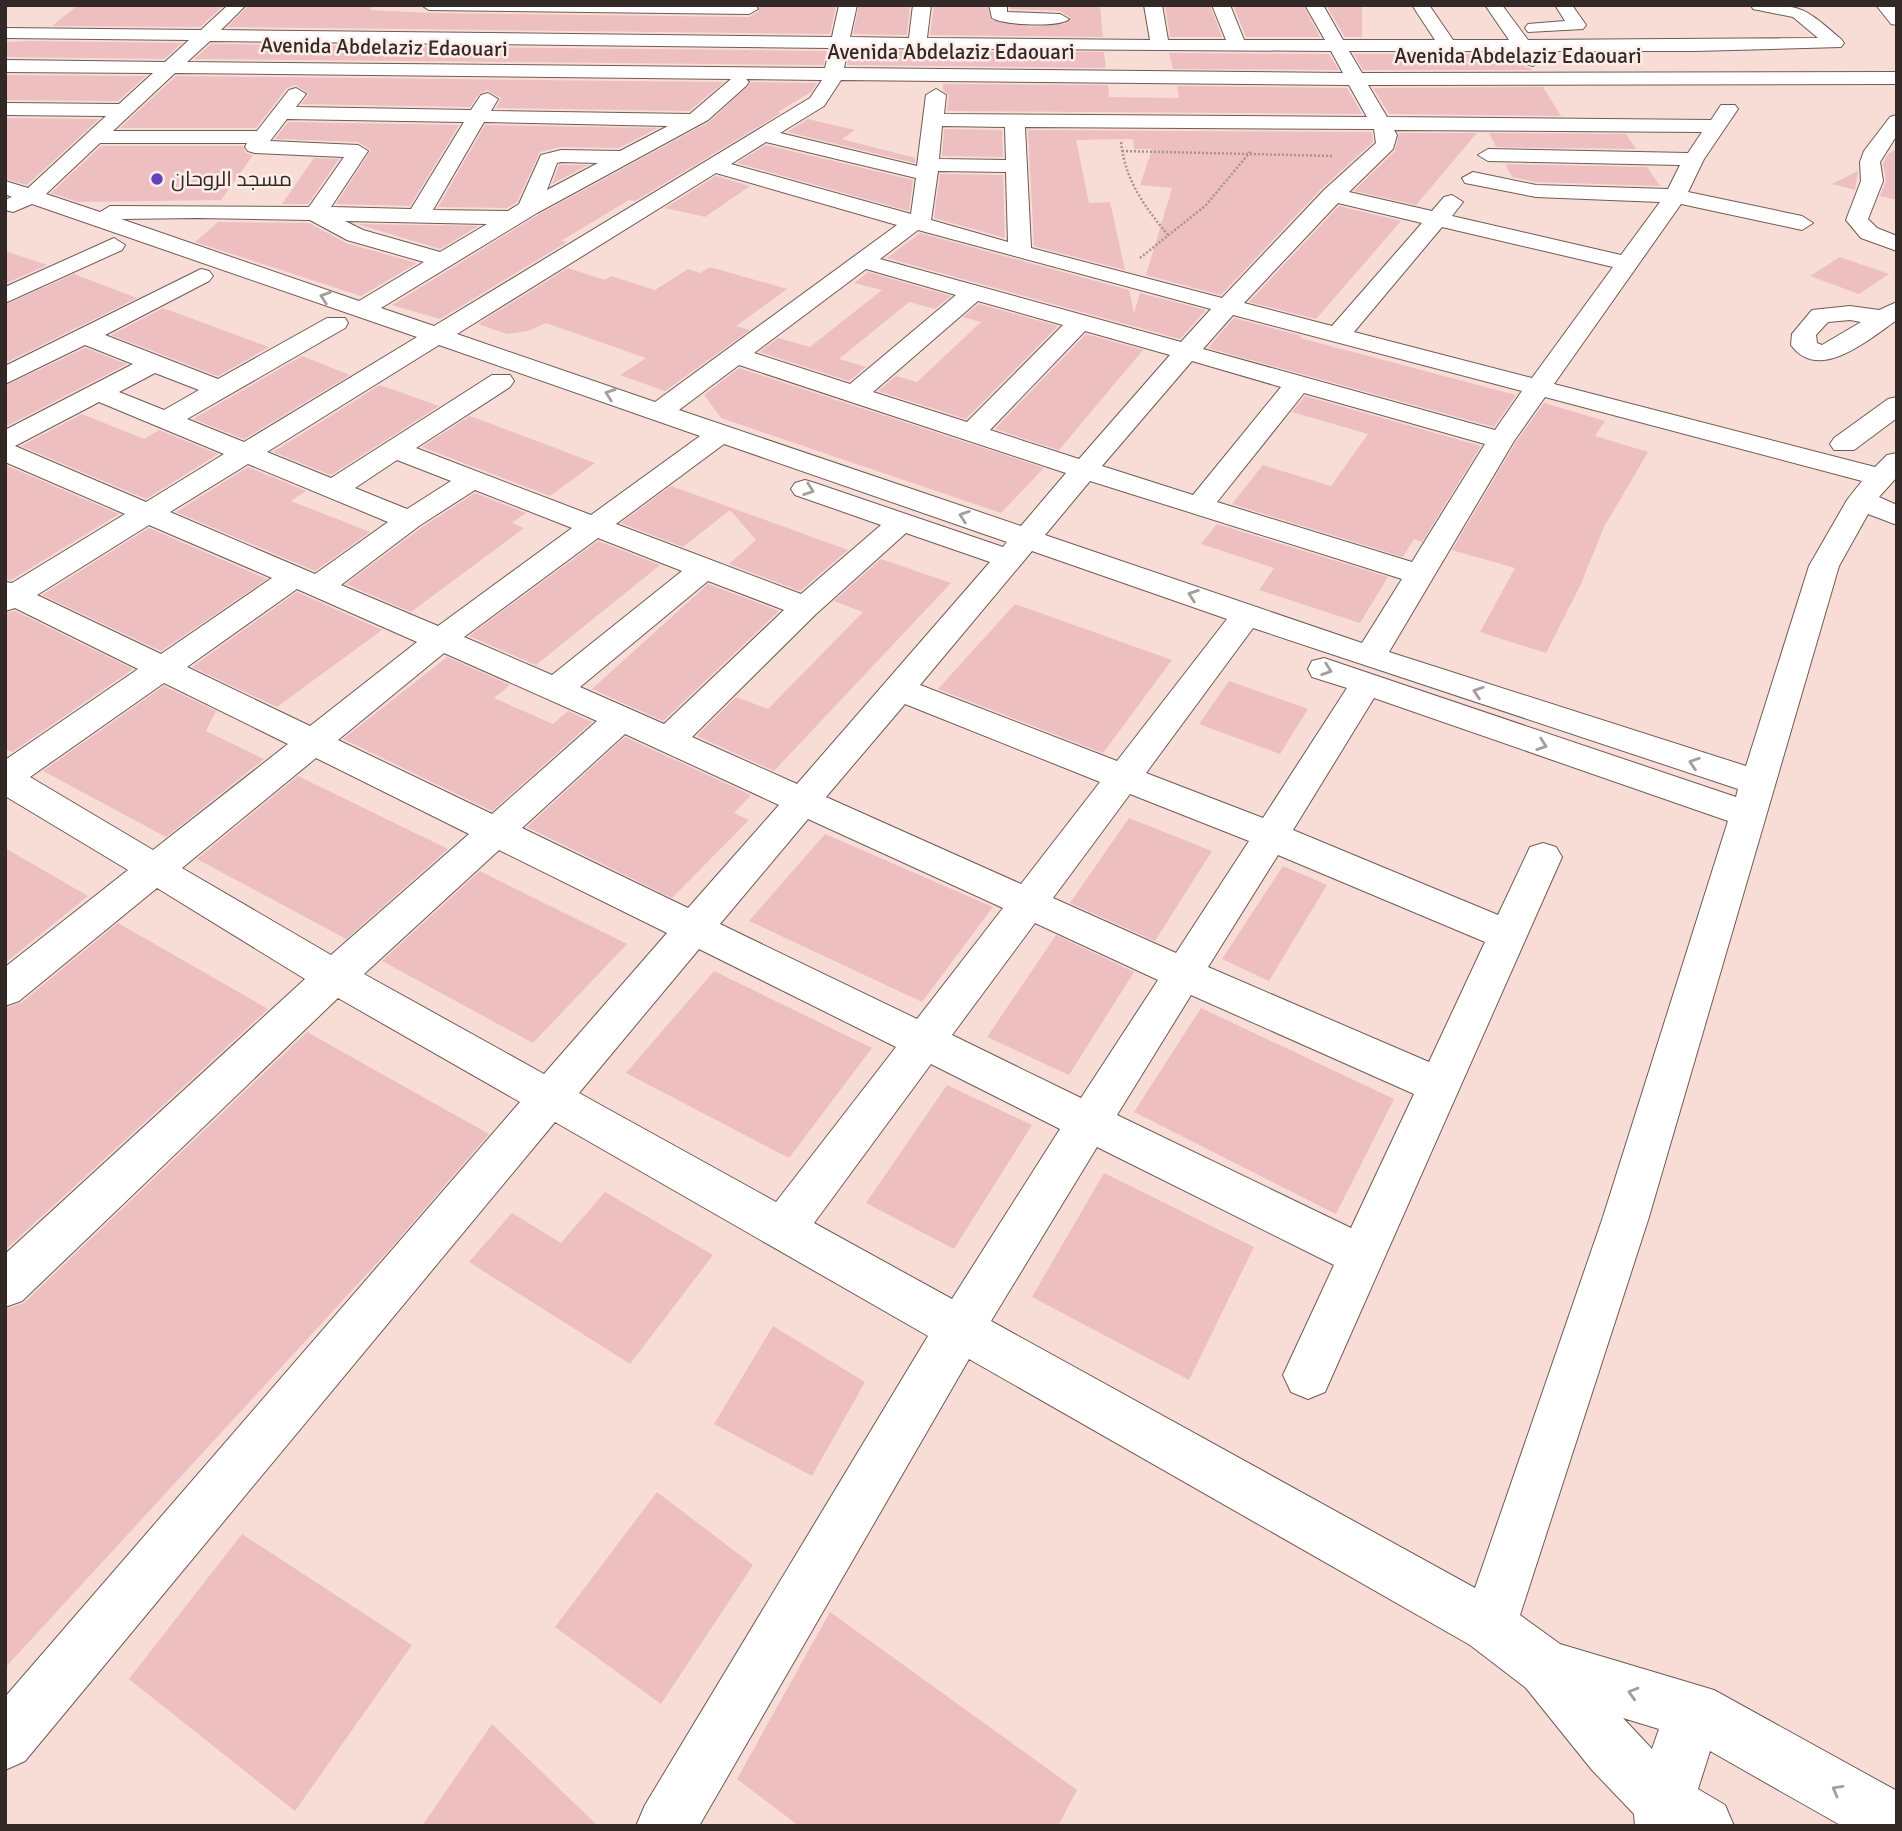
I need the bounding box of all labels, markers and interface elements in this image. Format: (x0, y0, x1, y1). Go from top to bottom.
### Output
street label: Avenida Abdelaziz Edaouari (260, 32, 508, 62)
street label: Avenida Abdelaziz Edaouari (827, 39, 1075, 65)
street label: Avenida Abdelaziz Edaouari (1394, 43, 1642, 69)
place label: مسجد الروحان (171, 166, 292, 192)
marker: مسجد الروحان (149, 171, 165, 187)
one-way arrow (319, 291, 332, 305)
one-way arrow (604, 388, 617, 402)
one-way arrow (803, 482, 815, 496)
one-way arrow (958, 510, 971, 524)
one-way arrow (1187, 589, 1199, 603)
one-way arrow (1321, 662, 1333, 676)
one-way arrow (1472, 686, 1485, 700)
one-way arrow (1535, 737, 1547, 751)
one-way arrow (1688, 757, 1701, 771)
one-way arrow (1627, 1686, 1639, 1701)
one-way arrow (1832, 1785, 1844, 1798)

